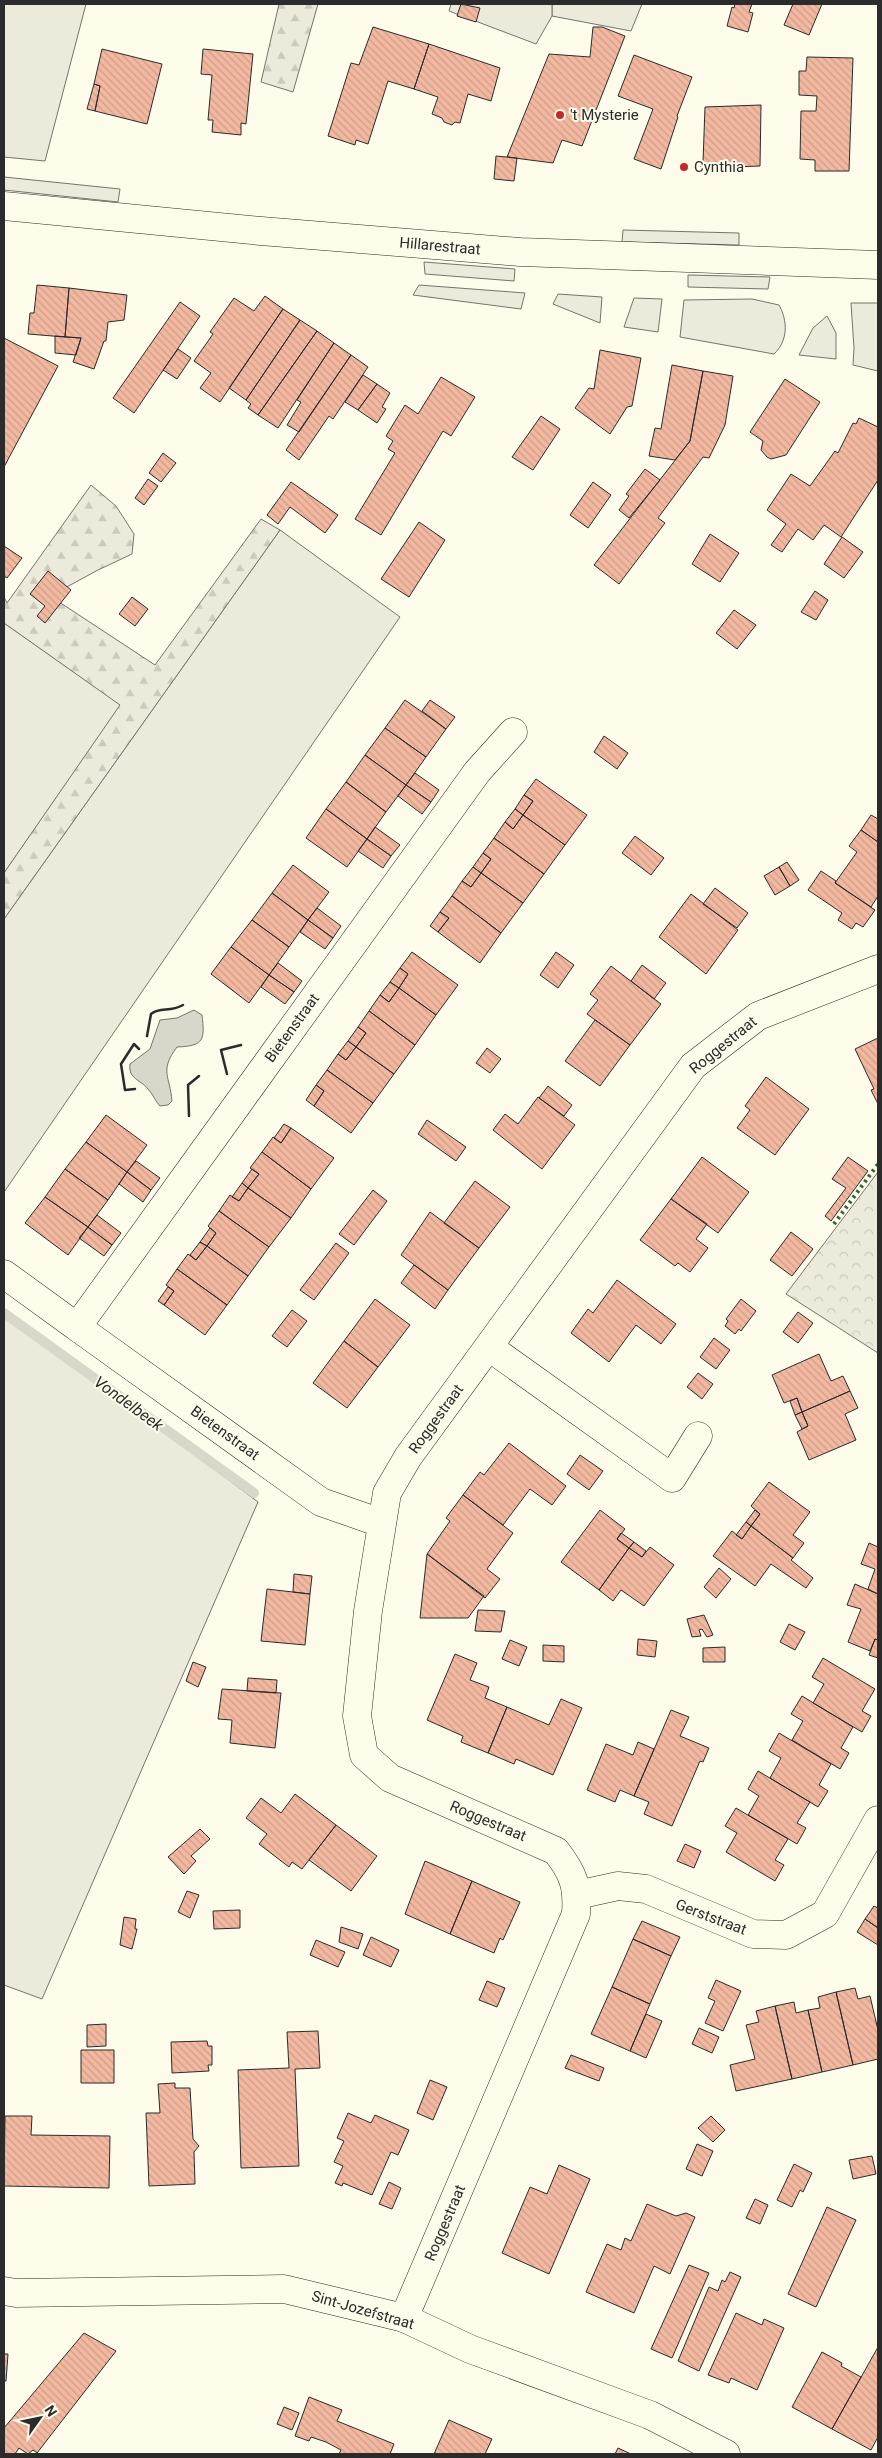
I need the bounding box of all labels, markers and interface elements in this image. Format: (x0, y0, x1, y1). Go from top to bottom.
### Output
place label: 't Mysterie (570, 106, 639, 124)
marker: 't Mysterie (554, 109, 566, 121)
place label: Cynthia (694, 158, 744, 176)
marker: Cynthia (678, 161, 690, 173)
street label: Hillarestraat (399, 233, 481, 259)
street label: Bietenstraat (261, 990, 323, 1066)
street label: Roggestraat (686, 1012, 760, 1078)
water label: Vondelbeek (90, 1372, 168, 1435)
street label: Roggestraat (405, 1381, 467, 1457)
street label: Bietenstraat (187, 1402, 263, 1464)
street label: Roggestraat (447, 1797, 529, 1845)
street label: Gerststraat (673, 1895, 749, 1939)
street label: Roggestraat (421, 2182, 469, 2264)
street label: Sint-Jozefstraat (310, 2287, 416, 2333)
north arrow (15, 2393, 65, 2443)
text: N (41, 2402, 60, 2419)

